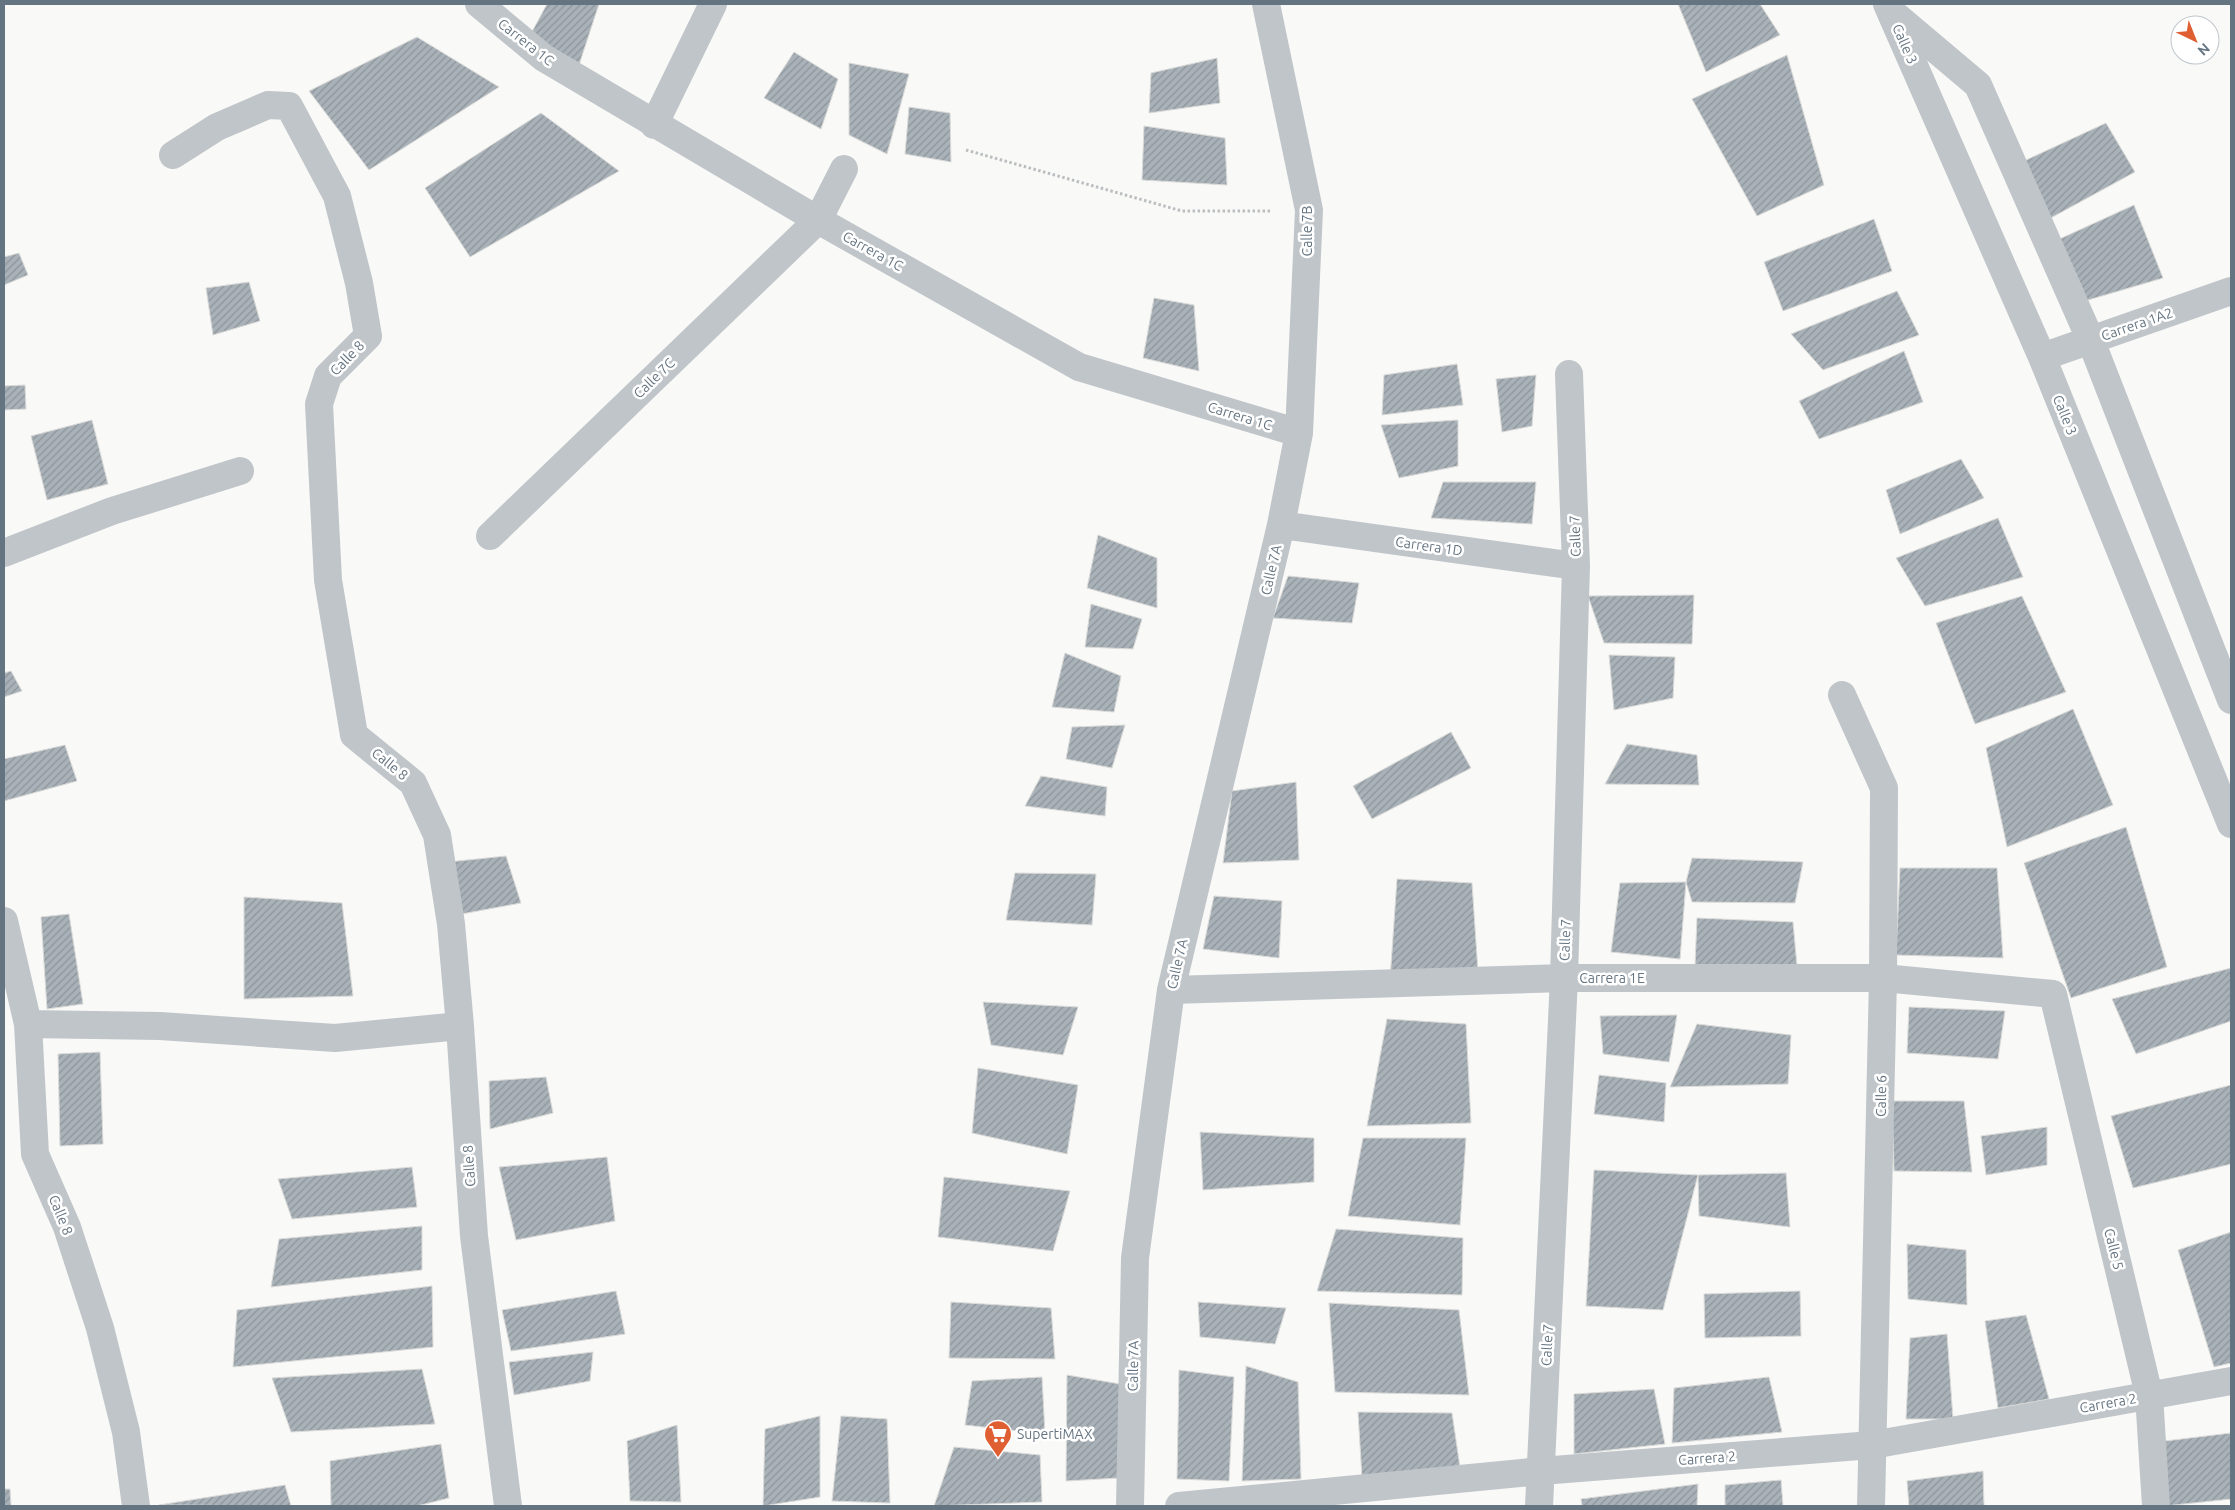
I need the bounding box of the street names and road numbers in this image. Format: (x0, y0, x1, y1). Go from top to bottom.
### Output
street label: Carrera 1C (495, 15, 557, 69)
street label: Calle 3 (1889, 22, 1921, 66)
street label: Calle 7B (1299, 205, 1315, 256)
street label: Carrera 1C (840, 228, 906, 274)
street label: Carrera 1A2 (2099, 304, 2175, 344)
street label: Calle 8 (327, 337, 367, 379)
street label: Calle 7C (630, 354, 678, 401)
street label: Calle 3 (2050, 393, 2080, 437)
street label: Carrera 1C (1206, 399, 1274, 433)
street label: Calle 7 (1566, 515, 1584, 557)
street label: Carrera 1D (1394, 533, 1464, 559)
street label: Calle 7A (1257, 543, 1285, 597)
street label: Calle 8 (369, 745, 411, 783)
street label: Calle 7 (1556, 919, 1574, 961)
street label: Calle 7A (1163, 937, 1191, 991)
street label: Carrera 1E (1579, 970, 1645, 986)
street label: Calle 6 (1873, 1075, 1889, 1117)
street label: Calle 8 (460, 1144, 478, 1187)
street label: Calle 8 (46, 1193, 76, 1238)
street label: Calle 5 (2101, 1227, 2127, 1271)
street label: Calle 7 (1538, 1324, 1556, 1366)
street label: Calle 7A (1125, 1340, 1141, 1392)
street label: Carrera 2 (2078, 1390, 2138, 1416)
street label: Carrera 2 (1678, 1448, 1736, 1468)

